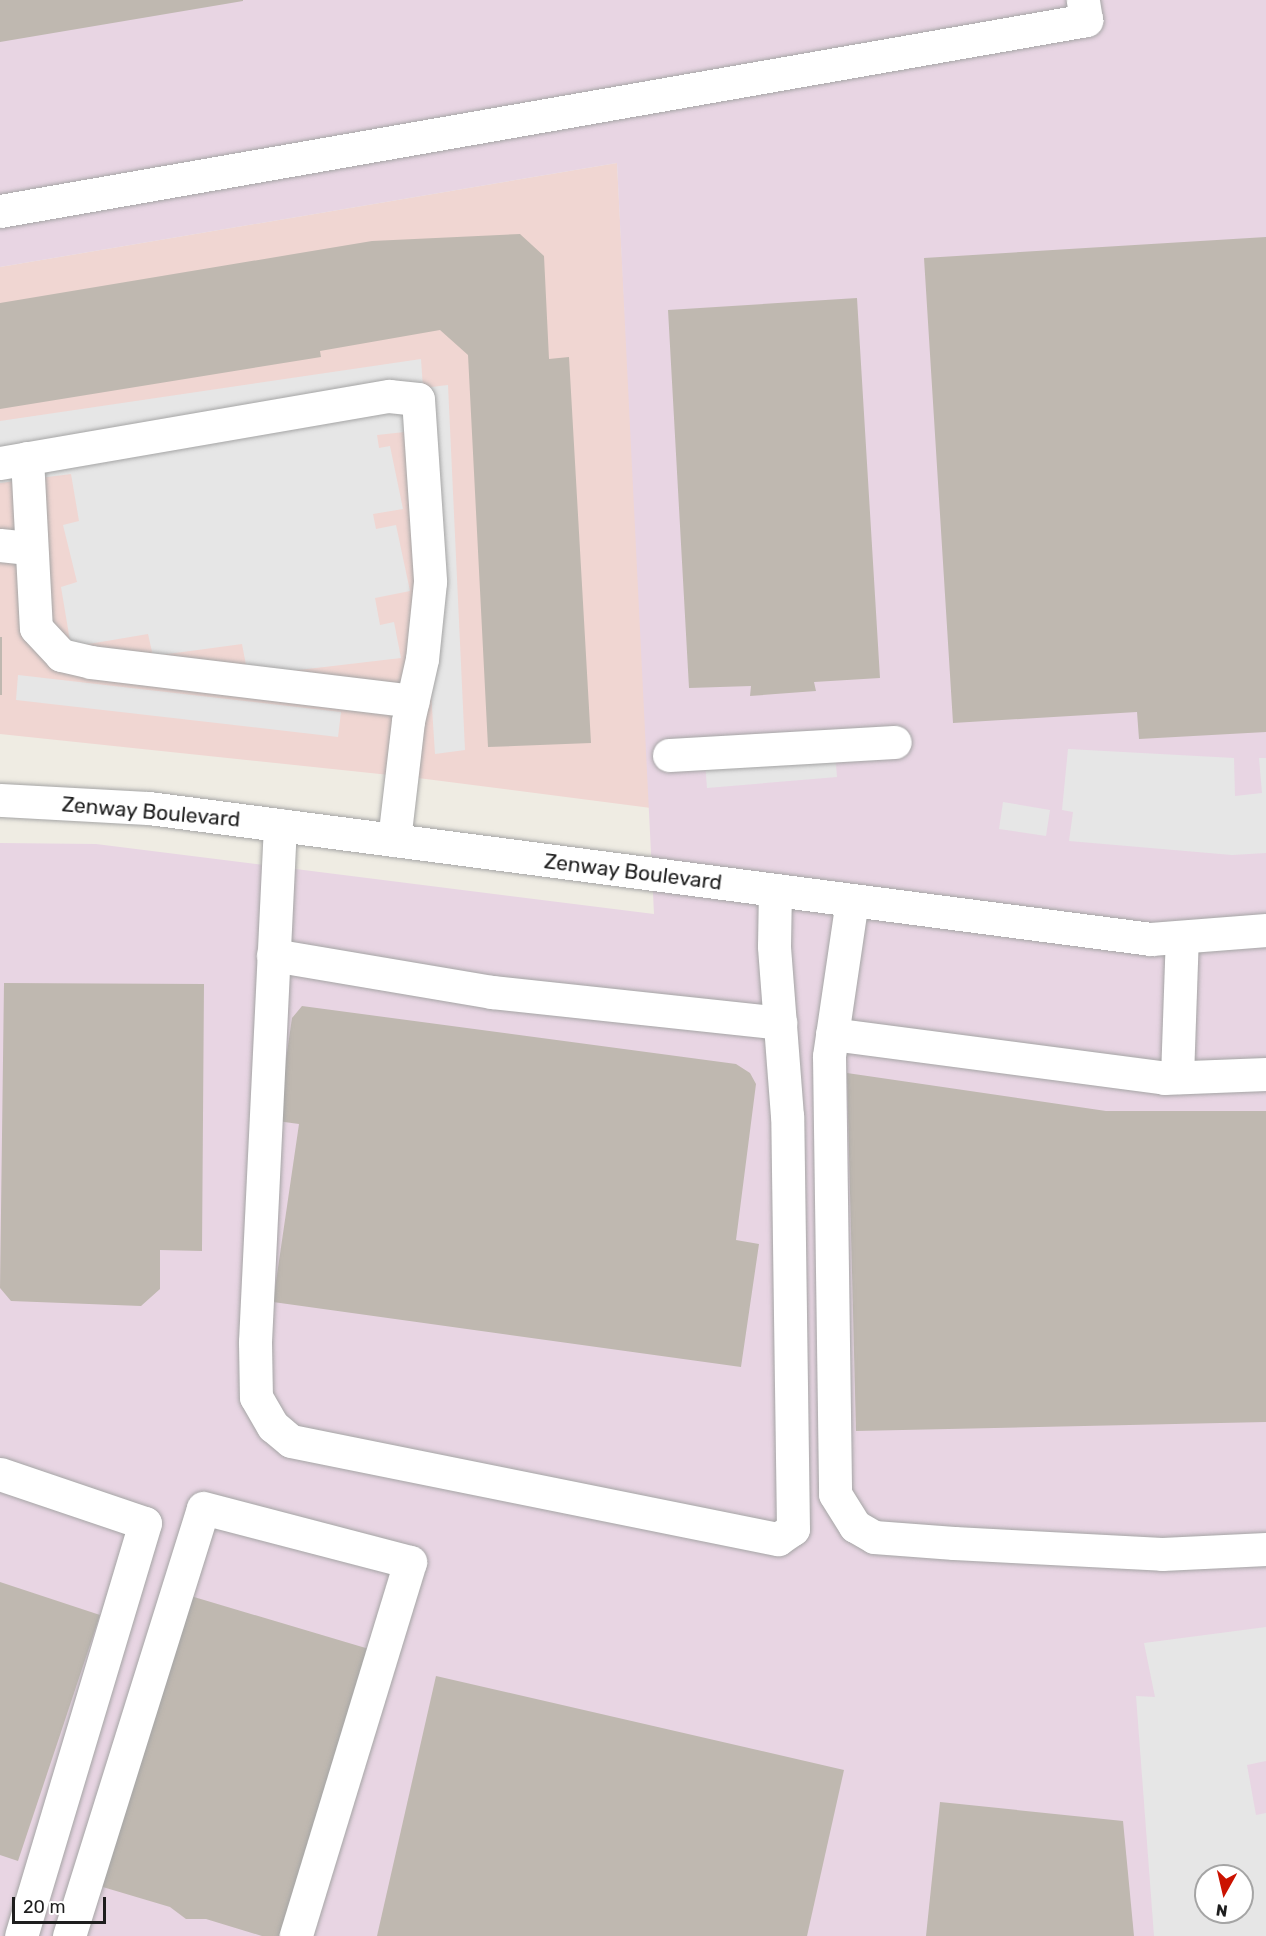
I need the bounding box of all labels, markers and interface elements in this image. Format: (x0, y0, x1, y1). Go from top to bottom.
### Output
street label: Zenway Boulevard (60, 792, 242, 832)
street label: Zenway Boulevard (542, 849, 724, 895)
north arrow (1194, 1864, 1254, 1924)
scale bar (15, 1885, 110, 1923)
text: 20 m (23, 1896, 65, 1918)
text: N (1215, 1900, 1229, 1921)

